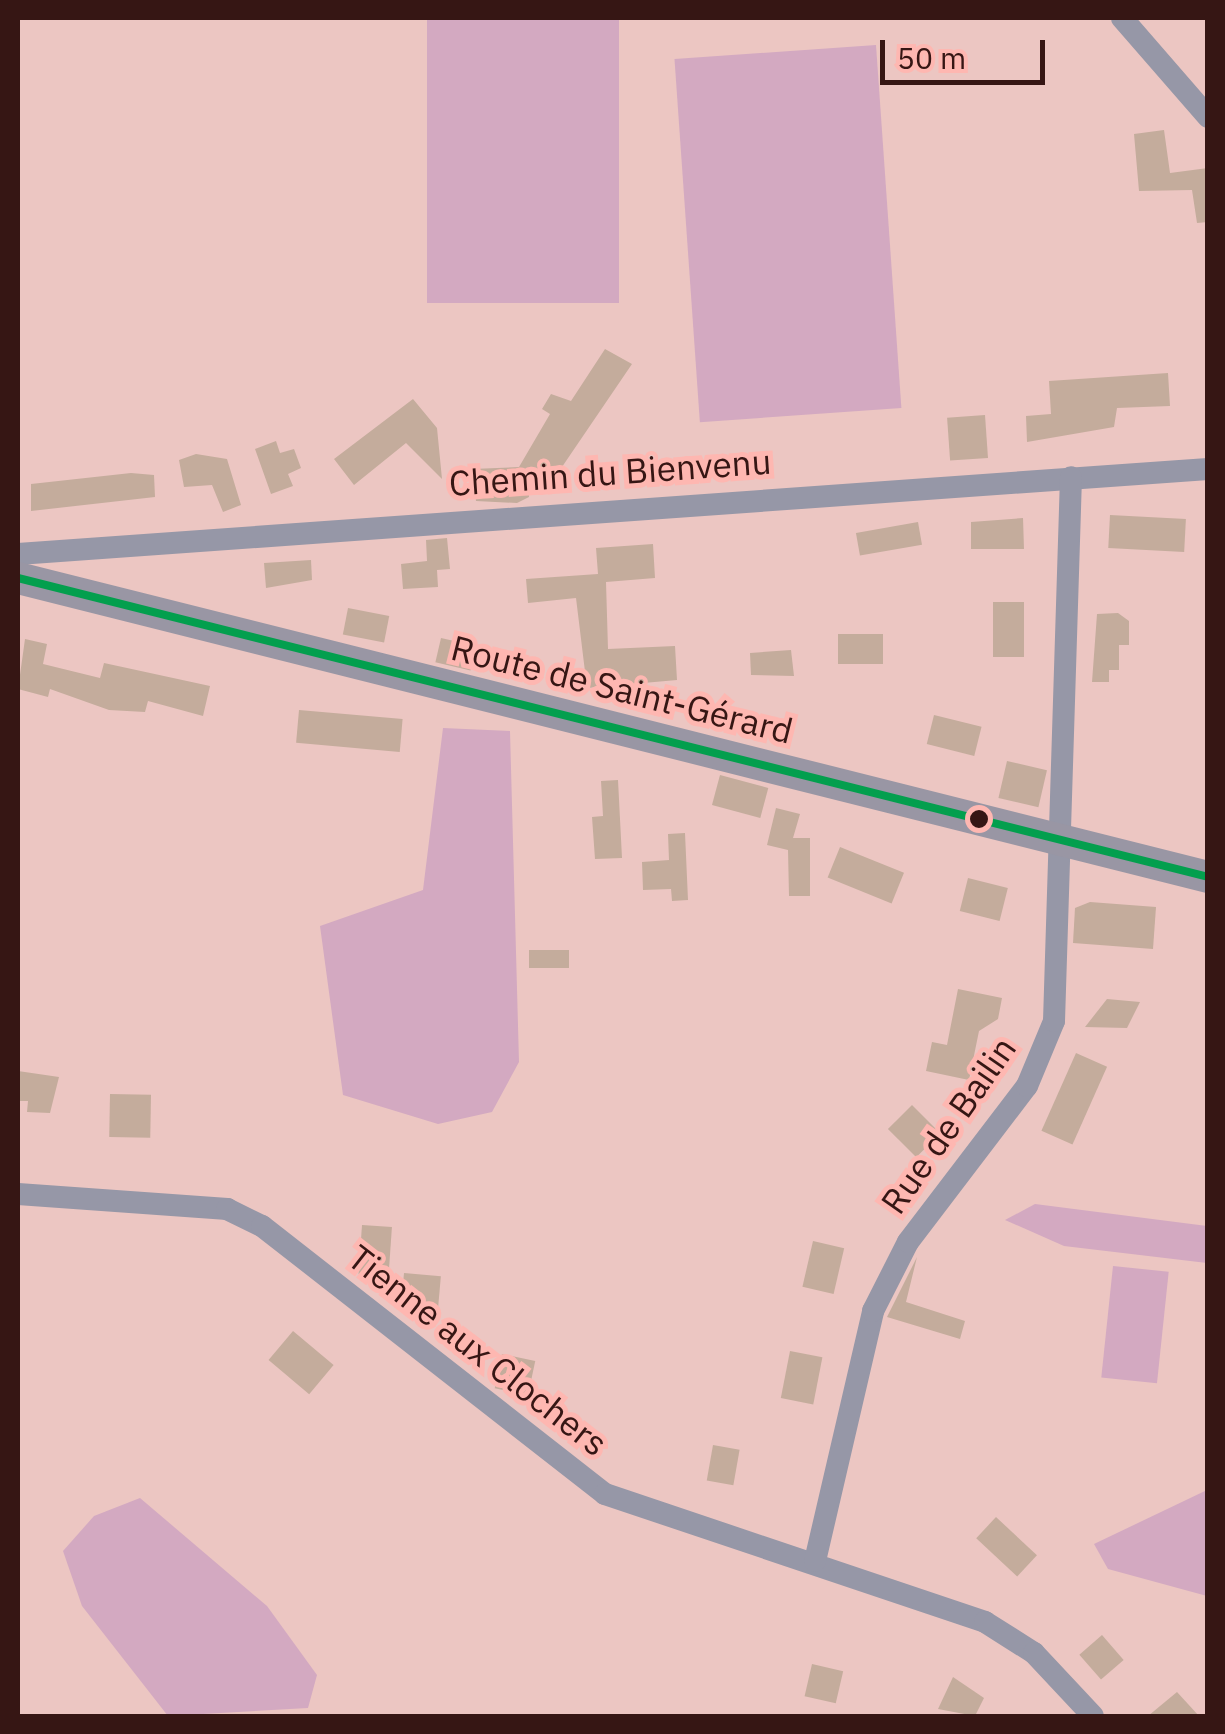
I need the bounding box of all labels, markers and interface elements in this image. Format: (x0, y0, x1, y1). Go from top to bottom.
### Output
scale bar (885, 20, 1050, 82)
text: 50 m (897, 38, 966, 77)
street label: Chemin du Bienvenu (447, 440, 773, 504)
street label: Route de Saint-Gérard (447, 626, 797, 752)
unlabelled marker (969, 809, 989, 829)
street label: Rue de Bailin (872, 1029, 1024, 1221)
street label: Tienne aux Clochers (340, 1236, 616, 1464)

